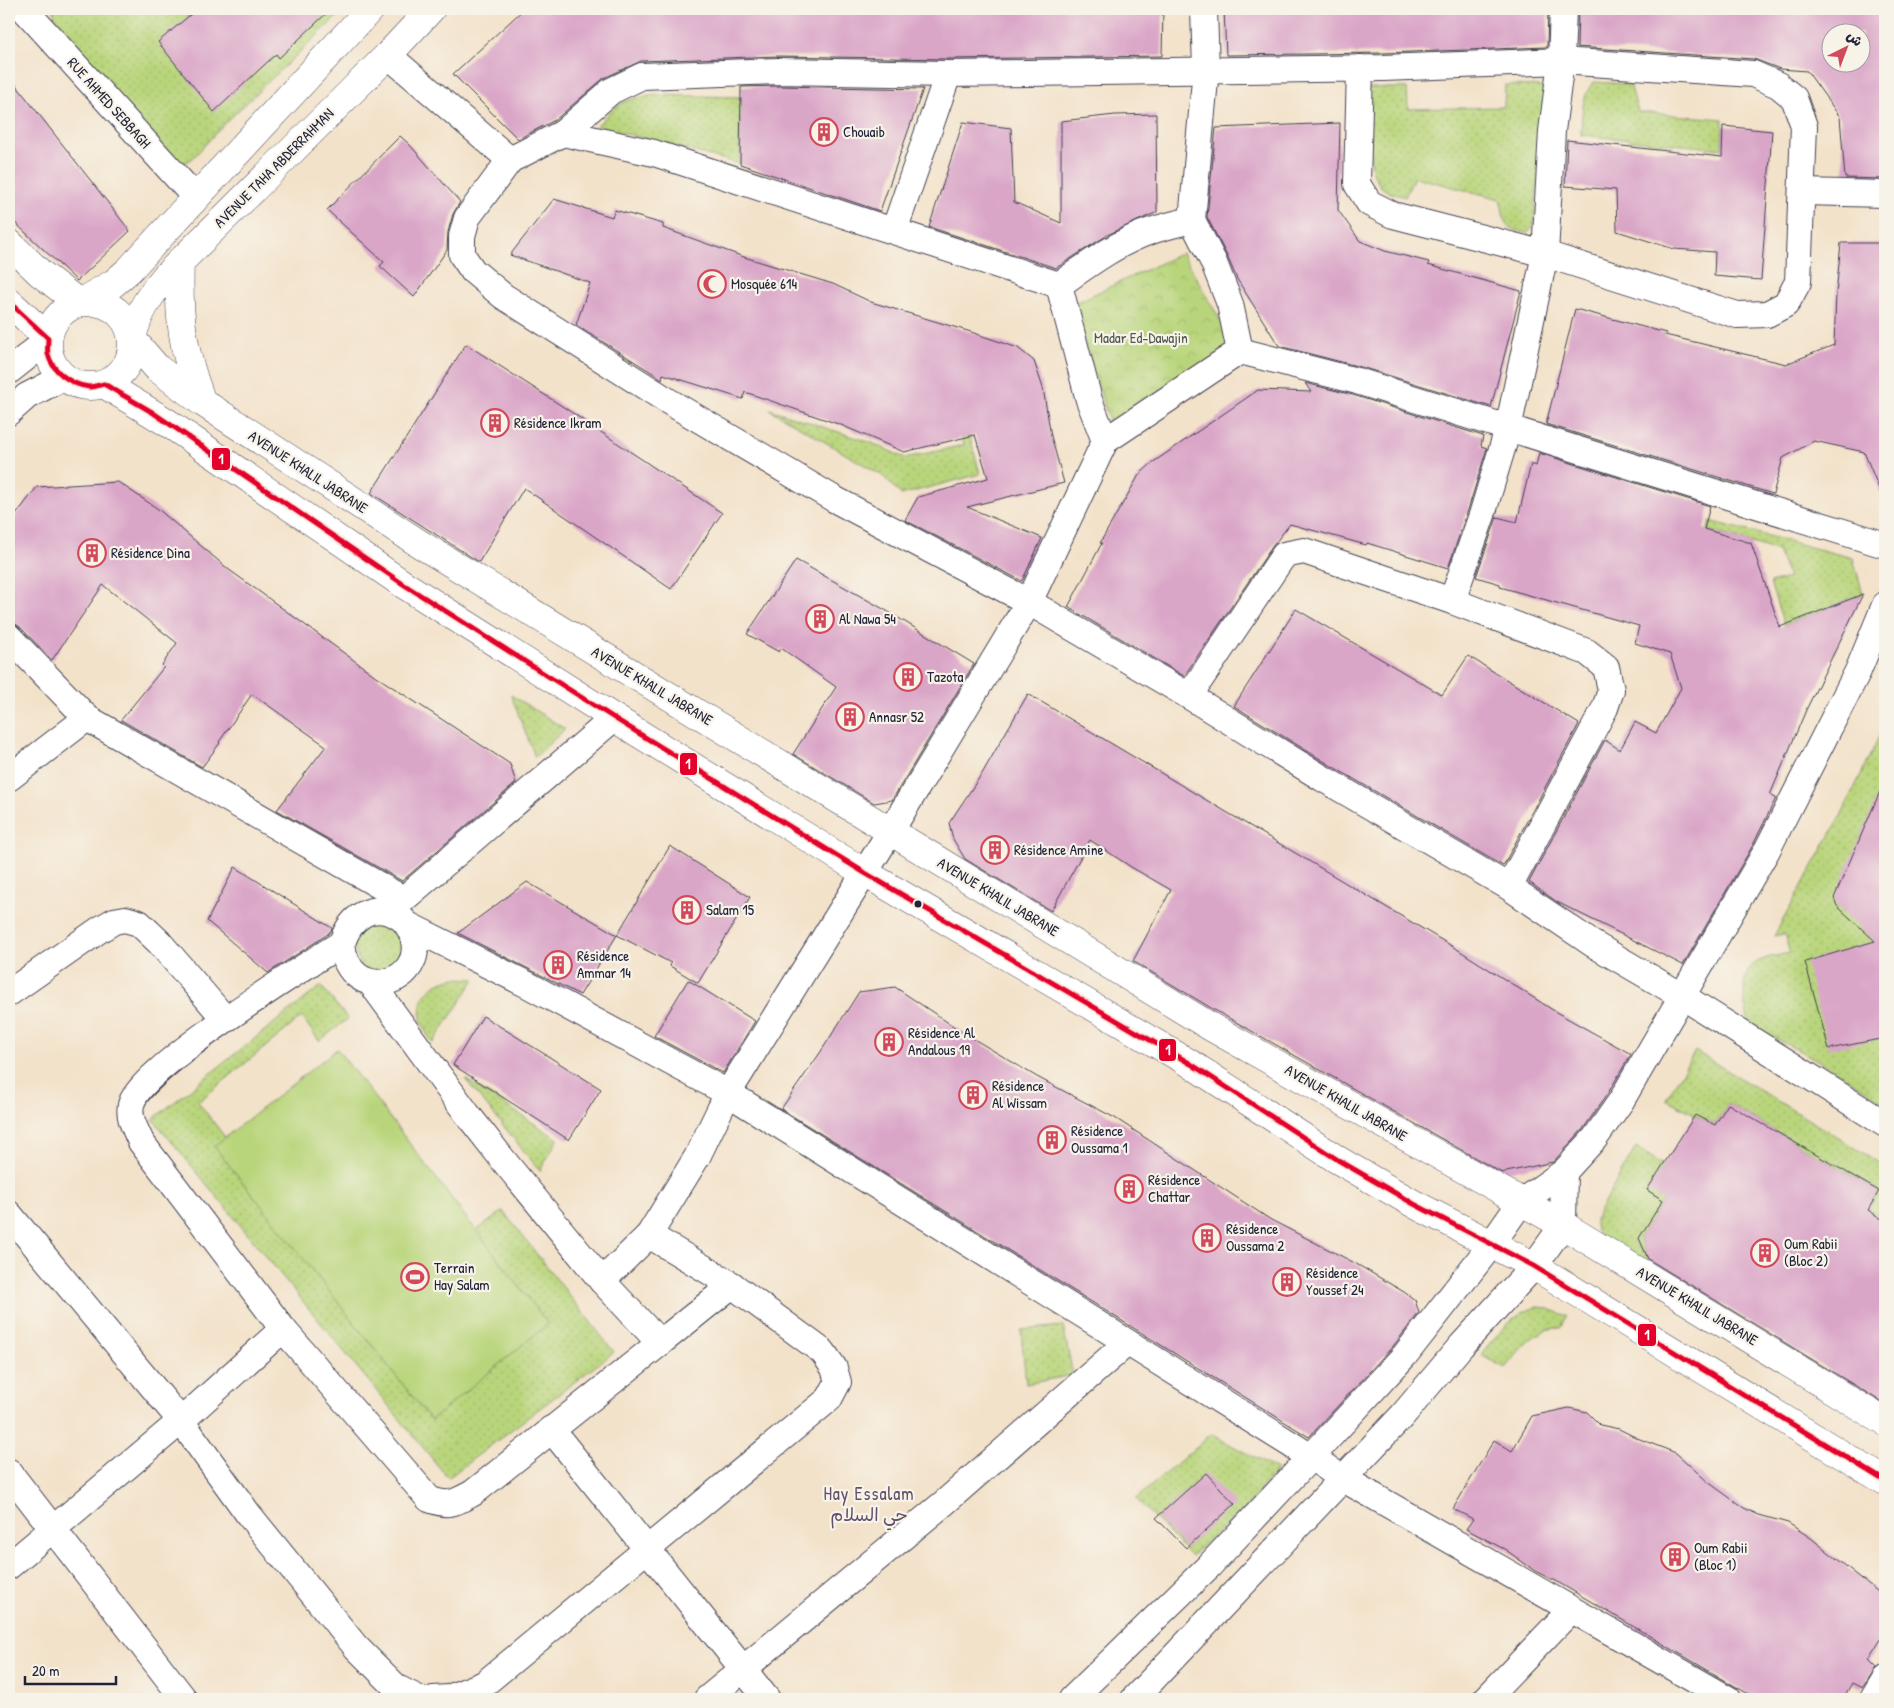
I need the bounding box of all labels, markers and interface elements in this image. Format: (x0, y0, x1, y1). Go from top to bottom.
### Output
north arrow (1822, 22, 1872, 72)
text: ش (1843, 26, 1867, 50)
street label: RUE AHMED SEBBAGH (63, 53, 156, 153)
street label: AVENUE TAHA ABDERRAHMAN (209, 103, 338, 232)
building icon: Chouaib (809, 117, 839, 147)
place label: Chouaib (843, 121, 885, 142)
mosque icon: Mosquée 614 (697, 269, 727, 299)
place label: Mosquée 614 (731, 273, 798, 294)
park label: Madar Ed-Dawajin (1094, 327, 1188, 348)
building icon: Résidence Ikram (480, 408, 510, 438)
place label: Résidence Ikram (514, 412, 601, 433)
street label: AVENUE KHALIL JABRANE (245, 425, 372, 518)
line badge: 1 (211, 447, 231, 471)
text: 1 (218, 449, 224, 468)
building icon: Résidence Dina (77, 538, 107, 568)
place label: Résidence Dina (111, 542, 190, 563)
building icon: Al Nawa 54 (805, 604, 835, 634)
place label: Al Nawa 54 (839, 608, 896, 629)
street label: AVENUE KHALIL JABRANE (588, 641, 717, 730)
building icon: Tazota (893, 662, 923, 692)
place label: Tazota (927, 666, 964, 687)
building icon: Annasr 52 (835, 702, 865, 732)
place label: Annasr 52 (869, 706, 924, 727)
line badge: 1 (679, 752, 698, 776)
text: 1 (685, 754, 691, 773)
building icon: Résidence Amine (980, 835, 1010, 865)
place label: Résidence Amine (1014, 839, 1103, 860)
street label: AVENUE KHALIL JABRANE (934, 852, 1063, 941)
building icon: Salam 15 (672, 895, 702, 925)
place label: Salam 15 (706, 899, 755, 920)
unlabelled marker (913, 899, 923, 909)
place label: Résidence Ammar 14 (577, 945, 631, 983)
building icon: Résidence Ammar 14 (543, 950, 573, 980)
place label: Résidence Al Andalous 19 (908, 1022, 975, 1060)
building icon: Résidence Al Andalous 19 (874, 1027, 904, 1057)
line badge: 1 (1158, 1038, 1177, 1062)
text: 1 (1165, 1040, 1171, 1059)
street label: AVENUE KHALIL JABRANE (1281, 1059, 1412, 1146)
place label: Résidence Al Wissam (992, 1075, 1047, 1113)
building icon: Résidence Al Wissam (958, 1080, 988, 1110)
place label: Résidence Oussama 1 (1071, 1120, 1128, 1158)
building icon: Résidence Oussama 1 (1037, 1125, 1067, 1155)
place label: Résidence Chattar (1148, 1169, 1200, 1207)
building icon: Résidence Chattar (1114, 1174, 1144, 1204)
place label: Résidence Oussama 2 (1226, 1218, 1284, 1256)
building icon: Résidence Oussama 2 (1192, 1223, 1222, 1253)
place label: Oum Rabii (Bloc 2) (1784, 1233, 1838, 1271)
building icon: Oum Rabii (Bloc 2) (1750, 1238, 1780, 1268)
place label: Terrain Hay Salam (434, 1257, 490, 1295)
street label: AVENUE KHALIL JABRANE (1633, 1261, 1762, 1350)
sports icon: Terrain Hay Salam (400, 1262, 430, 1292)
place label: Résidence Youssef 24 (1306, 1262, 1364, 1300)
building icon: Résidence Youssef 24 (1272, 1267, 1302, 1297)
line badge: 1 (1637, 1323, 1657, 1347)
text: 1 (1644, 1325, 1650, 1344)
district label: Hay Essalam حي السلام (823, 1481, 915, 1531)
place label: Oum Rabii (Bloc 1) (1694, 1537, 1748, 1575)
building icon: Oum Rabii (Bloc 1) (1660, 1542, 1690, 1572)
scale bar (25, 1653, 116, 1685)
text: 20 m (32, 1660, 59, 1681)

